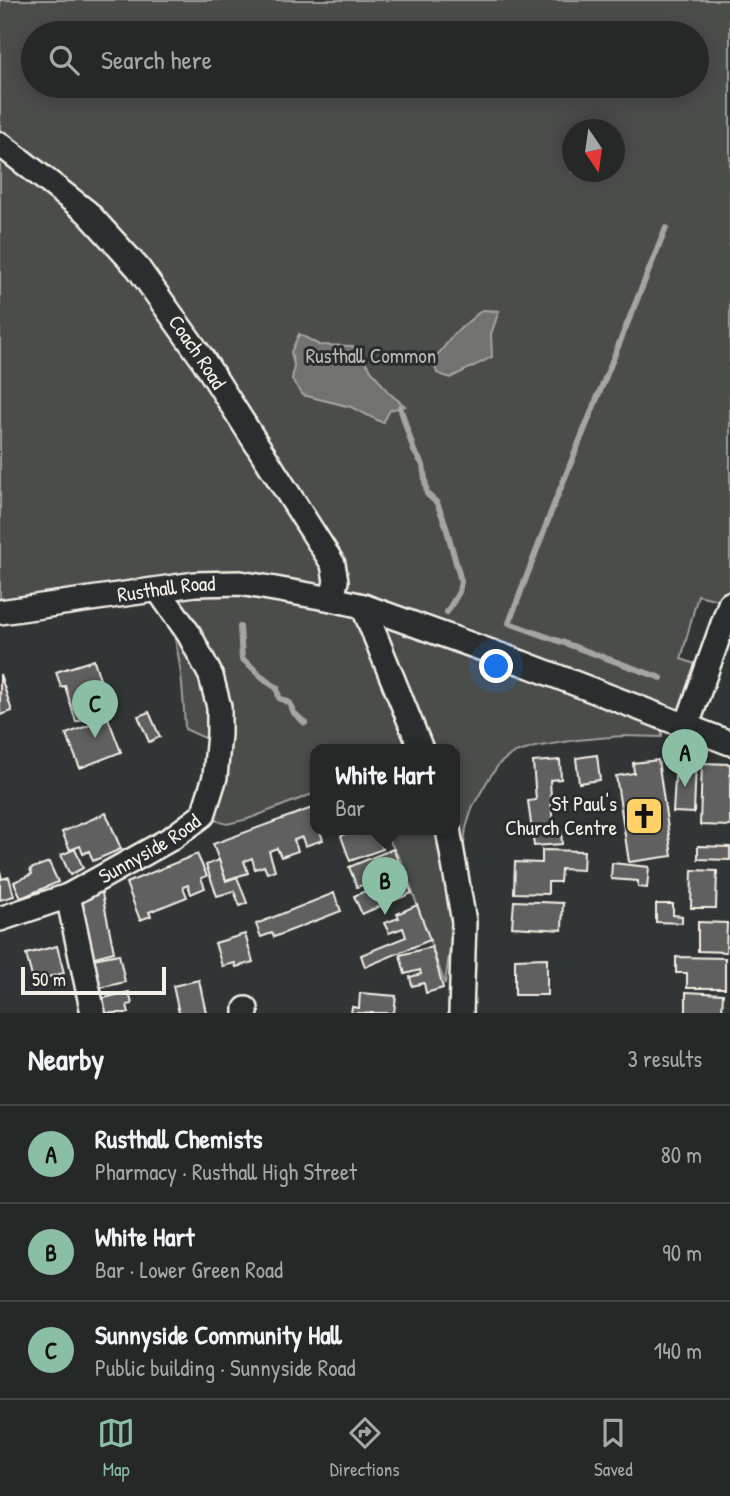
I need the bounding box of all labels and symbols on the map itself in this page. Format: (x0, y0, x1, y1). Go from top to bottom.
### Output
north arrow (562, 119, 625, 182)
street label: Coach Road (162, 309, 233, 395)
park label: Rusthall Common (306, 341, 436, 370)
street label: Rusthall Road (115, 569, 216, 609)
your location (479, 649, 513, 683)
pin: C (72, 680, 118, 738)
pin: A (662, 729, 708, 787)
place label: St Paul's Church Centre (505, 789, 617, 842)
church icon: St Paul's Church Centre (623, 795, 665, 837)
street label: Sunnyside Road (93, 807, 206, 890)
pin: B (362, 857, 408, 915)
scale bar (21, 964, 166, 996)

